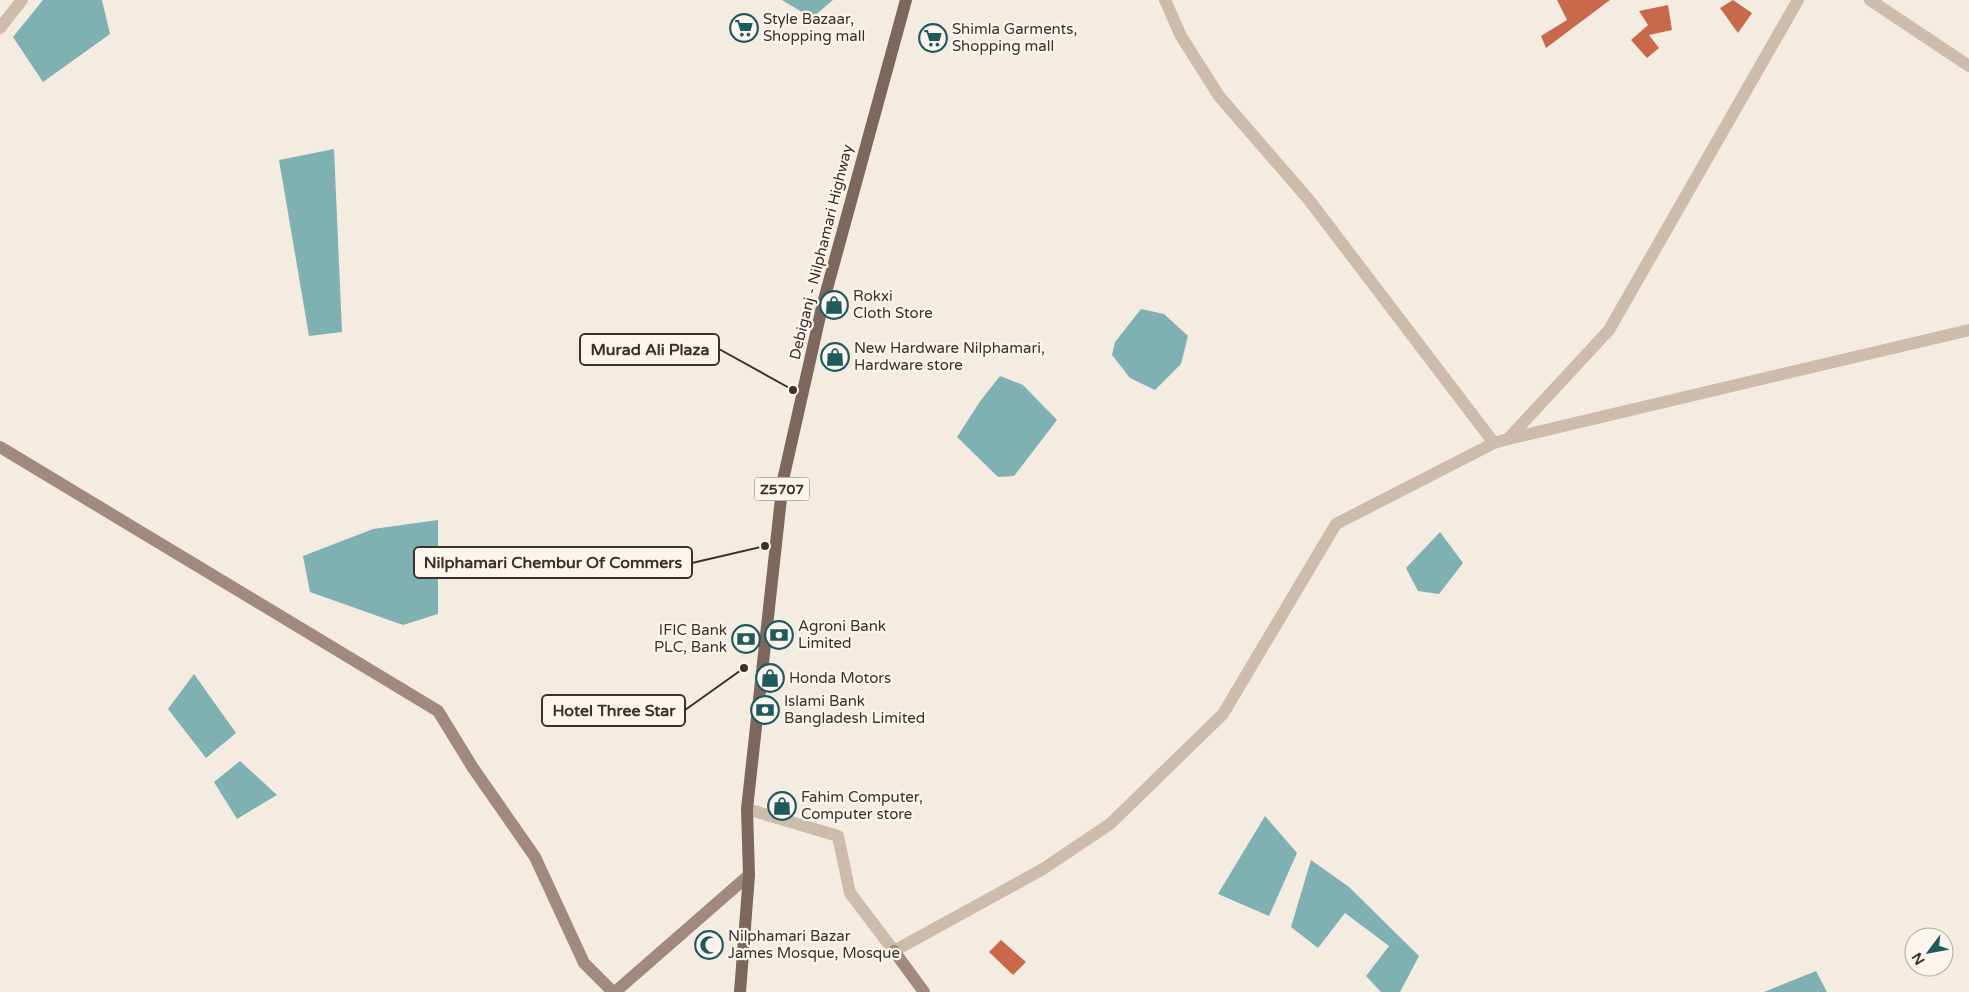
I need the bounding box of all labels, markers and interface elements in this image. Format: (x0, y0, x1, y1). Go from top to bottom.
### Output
place label: Style Bazaar, Shopping mall (763, 10, 865, 45)
supermarket icon: Style Bazaar, Shopping mall (729, 13, 759, 43)
place label: Shimla Garments, Shopping mall (952, 20, 1077, 55)
supermarket icon: Shimla Garments, Shopping mall (918, 23, 948, 53)
street label: Debiganj - Nilphamari Highway (786, 143, 856, 361)
place label: Rokxi Cloth Store (853, 287, 933, 322)
shop icon: Rokxi Cloth Store (819, 290, 849, 320)
callout: Murad Ali Plaza (580, 334, 719, 365)
place label: New Hardware Nilphamari, Hardware store (854, 339, 1045, 374)
text: Murad Ali Plaza (591, 340, 709, 360)
shop icon: New Hardware Nilphamari, Hardware store (820, 342, 850, 372)
road number: Z5707 (754, 478, 810, 500)
callout: Nilphamari Chembur Of Commers (414, 547, 692, 578)
text: Nilphamari Chembur Of Commers (424, 553, 682, 573)
place label: Agroni Bank Limited (798, 617, 886, 652)
bank icon: Agroni Bank Limited (764, 620, 794, 650)
place label: IFIC Bank PLC, Bank (654, 621, 727, 656)
bank icon: IFIC Bank PLC, Bank (731, 624, 761, 654)
shop icon: Honda Motors (755, 663, 785, 693)
place label: Honda Motors (789, 669, 891, 687)
place label: Islami Bank Bangladesh Limited (784, 692, 925, 727)
callout: Hotel Three Star (542, 695, 685, 726)
bank icon: Islami Bank Bangladesh Limited (750, 695, 780, 725)
text: Hotel Three Star (552, 701, 676, 721)
place label: Fahim Computer, Computer store (801, 788, 923, 823)
shop icon: Fahim Computer, Computer store (767, 791, 797, 821)
place label: Nilphamari Bazar James Mosque, Mosque (728, 927, 900, 962)
north arrow (1904, 927, 1954, 977)
mosque icon: Nilphamari Bazar James Mosque, Mosque (694, 930, 724, 960)
text: N (1908, 949, 1929, 968)

